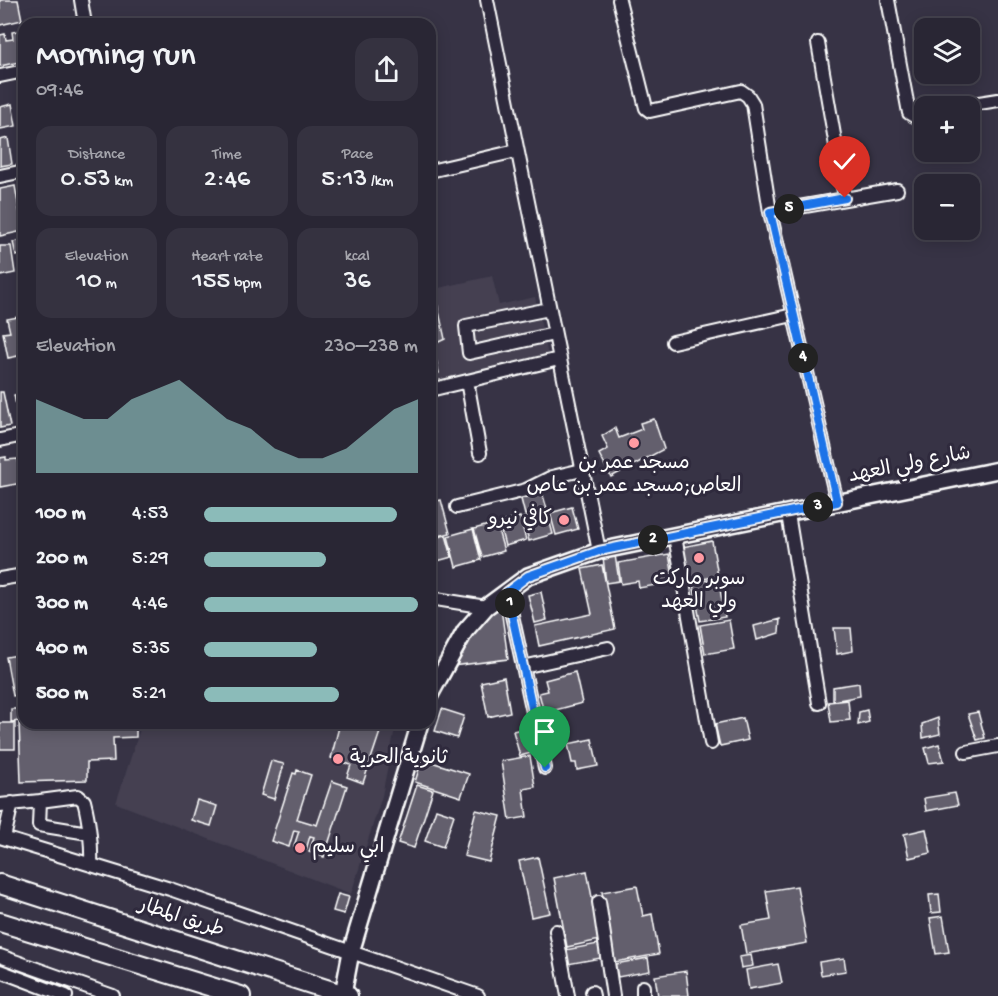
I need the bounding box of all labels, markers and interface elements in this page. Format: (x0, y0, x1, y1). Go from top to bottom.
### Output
map controls (914, 18, 980, 240)
button: layers (914, 18, 980, 84)
text: Morning run (36, 38, 196, 76)
button: share (355, 38, 418, 101)
text: 09:46 (36, 80, 83, 103)
button: + (914, 96, 980, 162)
pin (819, 136, 870, 198)
icon: check (828, 145, 861, 178)
text: Distance (68, 146, 125, 165)
text: Time (212, 146, 242, 165)
text: Pace (342, 146, 373, 165)
text: 0.53 (60, 165, 111, 196)
text: 2:46 (204, 165, 250, 196)
text: 5:13 (321, 165, 367, 196)
text: km (111, 173, 133, 192)
text: /km (367, 173, 393, 192)
button: − (914, 174, 980, 240)
pin: 5 (774, 194, 804, 224)
text: 5 (785, 199, 793, 218)
text: Elevation (65, 248, 128, 267)
text: Heart rate (191, 248, 263, 267)
text: kcal (345, 248, 370, 267)
text: 10 (76, 267, 102, 298)
text: 155 (192, 267, 230, 298)
text: 36 (344, 267, 371, 298)
text: m (102, 275, 117, 294)
text: bpm (230, 275, 262, 294)
text: Elevation (36, 336, 116, 359)
text: 230–238 m (324, 336, 418, 359)
pin: 4 (788, 343, 818, 373)
text: 4 (799, 348, 807, 367)
marker: مسجد عمر بن العاص;مسجد عمر بن عاص (627, 436, 641, 450)
street label: شارع ولي العهد (847, 442, 974, 492)
place label: مسجد عمر بن العاص;مسجد عمر بن عاص (527, 453, 741, 499)
pin: 3 (803, 492, 833, 522)
text: 3 (814, 497, 822, 516)
text: 100 m (36, 503, 86, 526)
text: 4:53 (132, 503, 169, 526)
place label: كافي نيرو (486, 504, 552, 532)
marker: كافي نيرو (557, 513, 571, 527)
pin: 2 (638, 525, 668, 555)
text: 2 (649, 530, 657, 549)
text: 200 m (36, 548, 87, 571)
text: 5:29 (132, 548, 169, 571)
marker: سوبر ماركت ولي العهد (692, 551, 706, 565)
place label: سوبر ماركت ولي العهد (653, 568, 745, 618)
pin: 1 (495, 588, 525, 618)
text: 300 m (36, 593, 88, 616)
text: 4:46 (132, 593, 167, 616)
text: 1 (507, 593, 513, 612)
text: 400 m (36, 638, 87, 661)
text: 5:35 (132, 638, 170, 661)
text: 500 m (36, 683, 88, 706)
text: 5:21 (132, 683, 167, 706)
pin (519, 706, 570, 768)
icon: arrive (528, 715, 561, 748)
place label: ثانوية الحرية (350, 747, 449, 771)
marker: ثانوية الحرية (331, 752, 345, 766)
place label: ابي سليم (312, 836, 384, 863)
marker: ابي سليم (293, 841, 307, 855)
street label: طريق المطار (133, 893, 227, 944)

